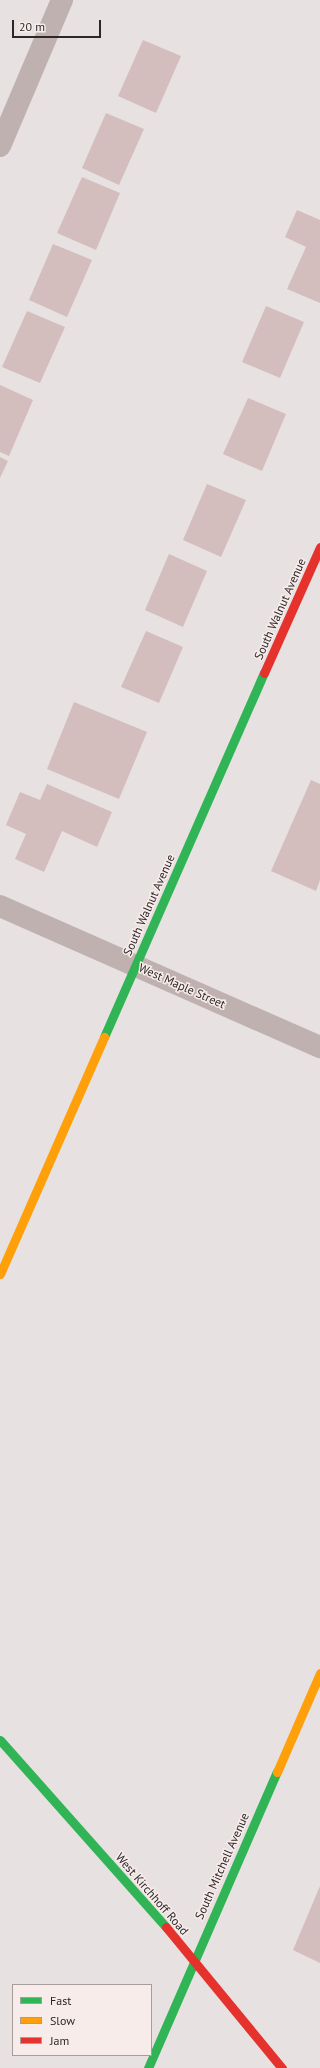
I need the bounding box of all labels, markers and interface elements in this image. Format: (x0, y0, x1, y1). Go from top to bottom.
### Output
scale bar (14, 12, 103, 38)
text: 20 m (19, 19, 45, 34)
street label: South Walnut Avenue (251, 556, 309, 662)
street label: South Walnut Avenue (120, 852, 178, 958)
street label: West Maple Street (136, 960, 228, 1012)
street label: South Mitchell Avenue (192, 1810, 252, 1922)
street label: West Kirchhoff Road (113, 1850, 191, 1938)
legend (12, 1984, 152, 2056)
text: Fast (50, 1993, 71, 2008)
text: Slow (50, 2013, 75, 2028)
text: Jam (50, 2033, 69, 2048)

